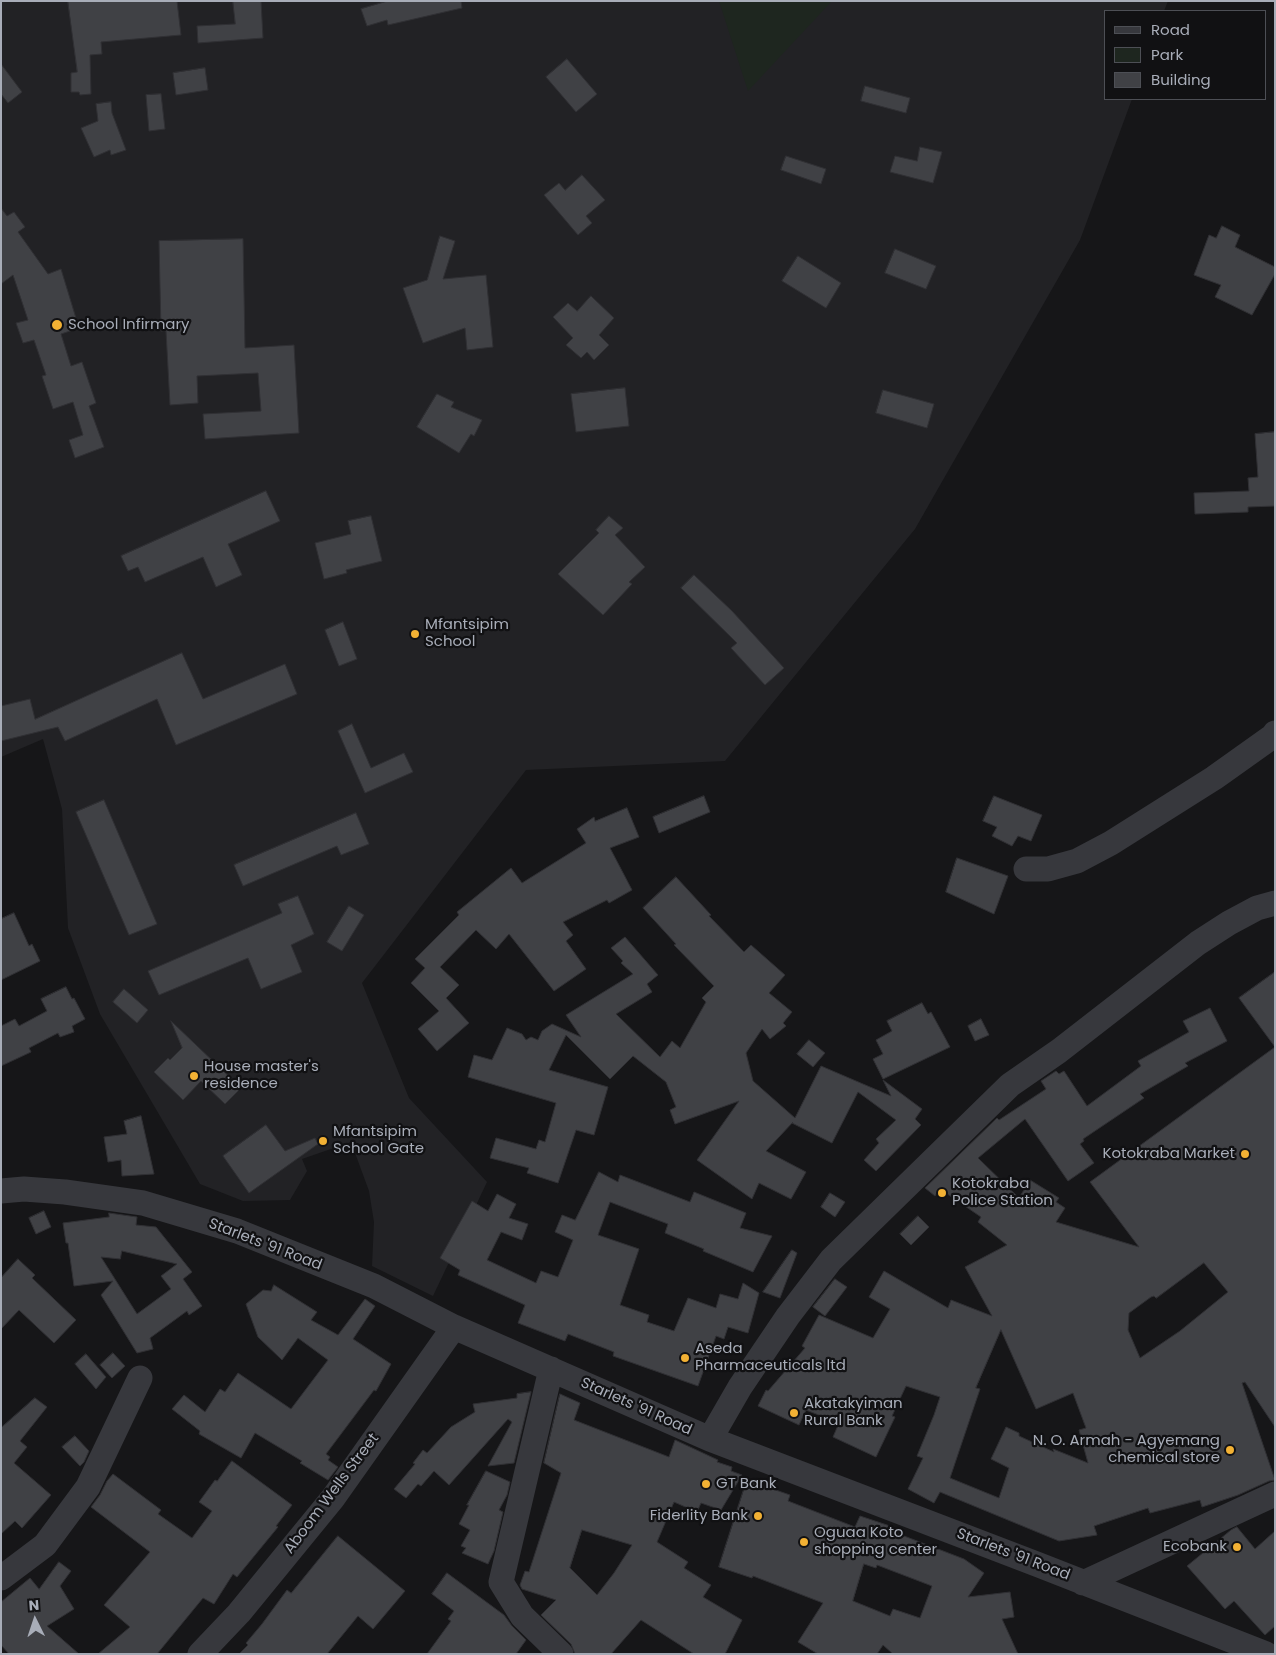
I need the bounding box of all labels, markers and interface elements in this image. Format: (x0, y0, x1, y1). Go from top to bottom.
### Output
legend (1104, 10, 1266, 100)
text: Road (1151, 19, 1190, 40)
text: Park (1151, 44, 1183, 65)
text: Building (1151, 69, 1211, 90)
place label: School Infirmary (68, 316, 190, 334)
marker: School Infirmary (50, 318, 64, 332)
place label: Mfantsipim School (425, 616, 509, 651)
marker: Mfantsipim School (409, 628, 421, 640)
place label: House master's residence (204, 1058, 319, 1093)
marker: House master's residence (188, 1070, 200, 1082)
place label: Mfantsipim School Gate (333, 1123, 424, 1158)
marker: Mfantsipim School Gate (317, 1135, 329, 1147)
place label: Kotokraba Market (1102, 1145, 1235, 1163)
marker: Kotokraba Market (1239, 1148, 1251, 1160)
place label: Kotokraba Police Station (952, 1175, 1053, 1210)
marker: Kotokraba Police Station (936, 1187, 948, 1199)
street label: Starlets '91 Road (206, 1215, 324, 1275)
place label: Aseda Pharmaceuticals ltd (695, 1340, 846, 1375)
marker: Aseda Pharmaceuticals ltd (679, 1352, 691, 1364)
street label: Starlets '91 Road (578, 1374, 694, 1440)
place label: Akatakyiman Rural Bank (804, 1395, 903, 1430)
marker: Akatakyiman Rural Bank (788, 1407, 800, 1419)
street label: Aboom Wells Street (281, 1430, 383, 1558)
place label: N. O. Armah - Agyemang chemical store (1033, 1432, 1220, 1467)
marker: N. O. Armah - Agyemang chemical store (1224, 1444, 1236, 1456)
place label: GT Bank (716, 1475, 776, 1493)
marker: GT Bank (700, 1478, 712, 1490)
place label: Fiderlity Bank (650, 1507, 748, 1525)
marker: Fiderlity Bank (752, 1510, 764, 1522)
place label: Oguaa Koto shopping center (814, 1524, 937, 1559)
street label: Starlets '91 Road (954, 1525, 1072, 1585)
marker: Oguaa Koto shopping center (798, 1536, 810, 1548)
place label: Ecobank (1163, 1538, 1227, 1556)
marker: Ecobank (1231, 1541, 1243, 1553)
north arrow (10, 1595, 60, 1645)
text: N (28, 1595, 40, 1615)

